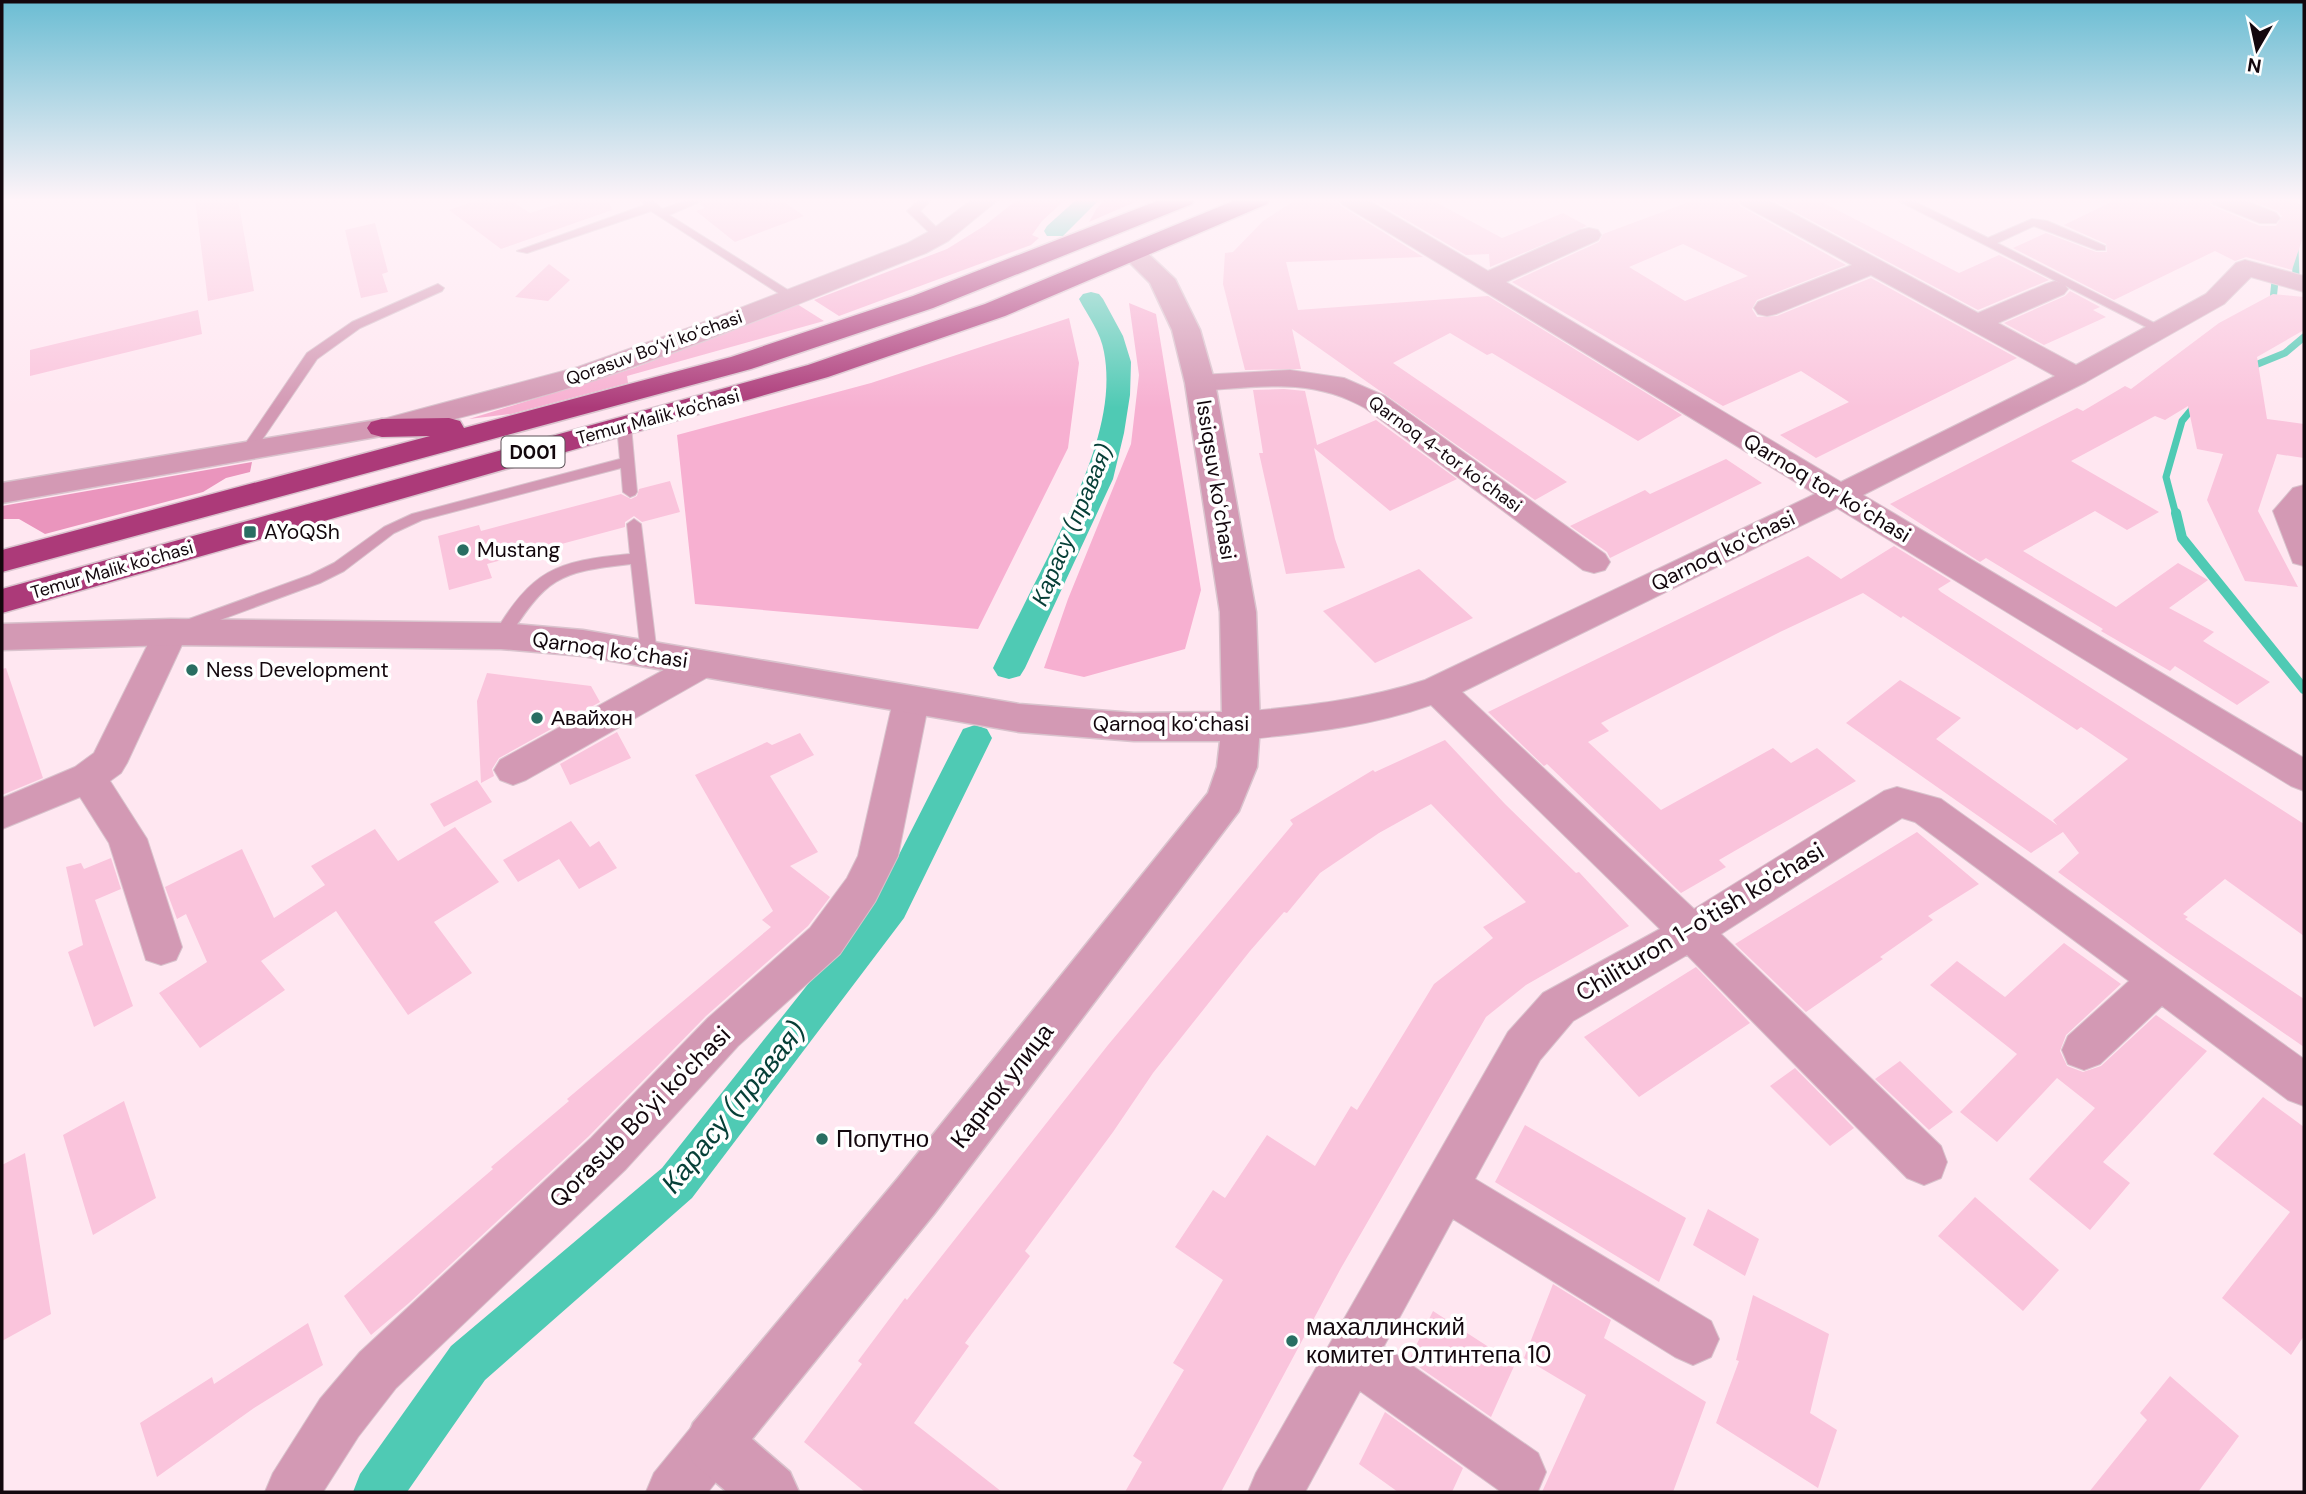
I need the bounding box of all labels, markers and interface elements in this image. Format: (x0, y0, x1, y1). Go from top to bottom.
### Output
north arrow (2222, 14, 2292, 84)
text: N (2246, 52, 2263, 79)
street label: Qorasuv Bo‘yi koʻchasi (563, 305, 745, 391)
street label: Temur Malik ko'chasi (574, 384, 742, 450)
street label: Qarnoq 4-tor koʻchasi (1364, 390, 1526, 518)
street label: Issiqsuv koʻchasi (1190, 398, 1242, 562)
street label: Qarnoq tor koʻchasi (1738, 427, 1916, 549)
road number: D001 (502, 436, 564, 467)
water label: Карасу (правая) (1024, 439, 1120, 611)
street label: Qarnoq koʻchasi (1646, 504, 1800, 598)
place label: AYoQSh (264, 518, 340, 546)
marker: AYoQSh (242, 524, 258, 540)
street label: Temur Malik ko'chasi (28, 535, 196, 605)
place label: Mustang (477, 536, 560, 564)
marker: Mustang (455, 542, 471, 558)
street label: Qarnoq koʻchasi (530, 625, 690, 675)
place label: Ness Development (206, 656, 389, 684)
marker: Ness Development (184, 662, 200, 678)
place label: Авайхон (551, 704, 633, 732)
marker: Авайхон (529, 710, 545, 726)
street label: Qarnoq koʻchasi (1093, 710, 1249, 738)
street label: Chilituron 1-o'tish ko'chasi (1570, 835, 1830, 1008)
water label: Карасу (правая) (653, 1014, 814, 1201)
street label: Карнок улица (943, 1016, 1060, 1154)
street label: Qorasub Bo'yi ko'chasi (542, 1019, 737, 1214)
place label: Попутно (836, 1123, 929, 1154)
marker: Попутно (814, 1131, 830, 1147)
place label: махаллинский комитет Олтинтепа 10 (1306, 1311, 1551, 1370)
marker: махаллинский комитет Олтинтепа 10 (1284, 1333, 1300, 1349)

